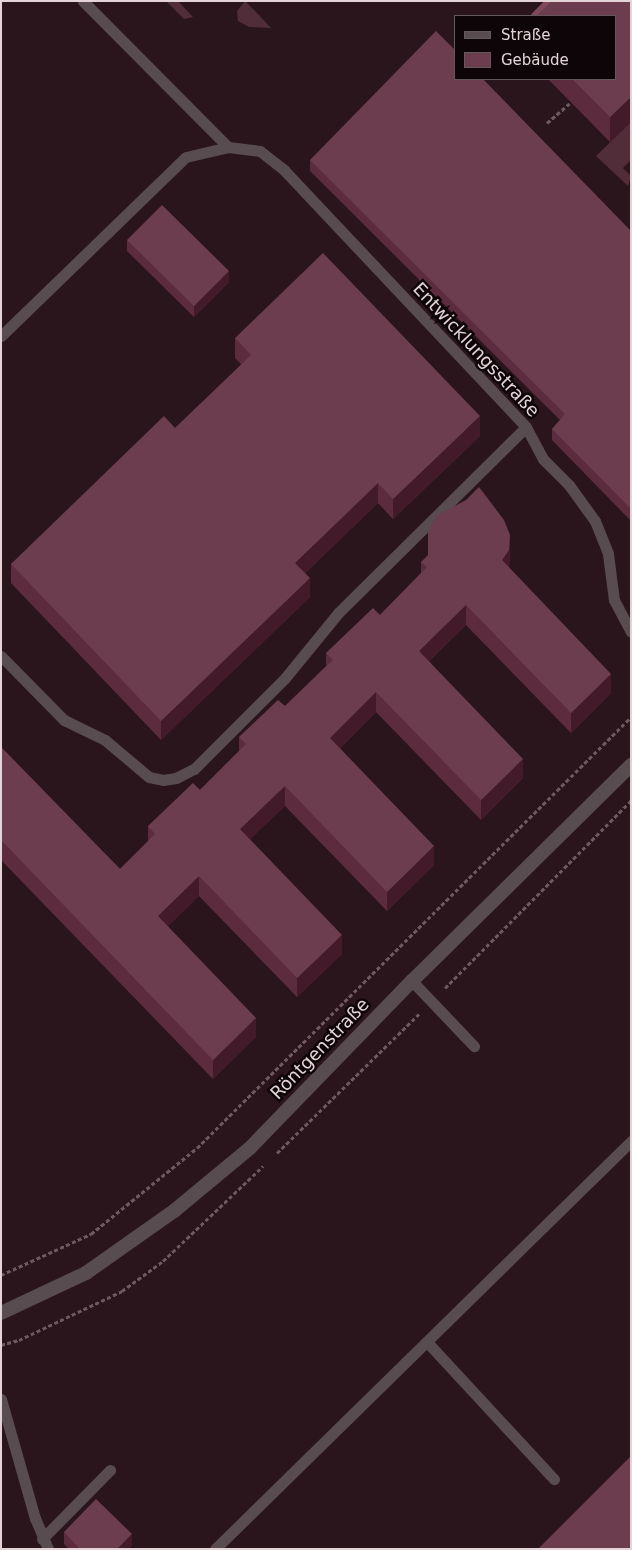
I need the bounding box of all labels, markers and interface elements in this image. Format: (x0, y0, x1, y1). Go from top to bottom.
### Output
legend (454, 15, 617, 80)
text: Straße (501, 26, 550, 44)
text: Gebäude (501, 51, 569, 69)
street label: Entwicklungsstraße (408, 278, 544, 422)
street label: Röntgenstraße (266, 994, 374, 1104)

